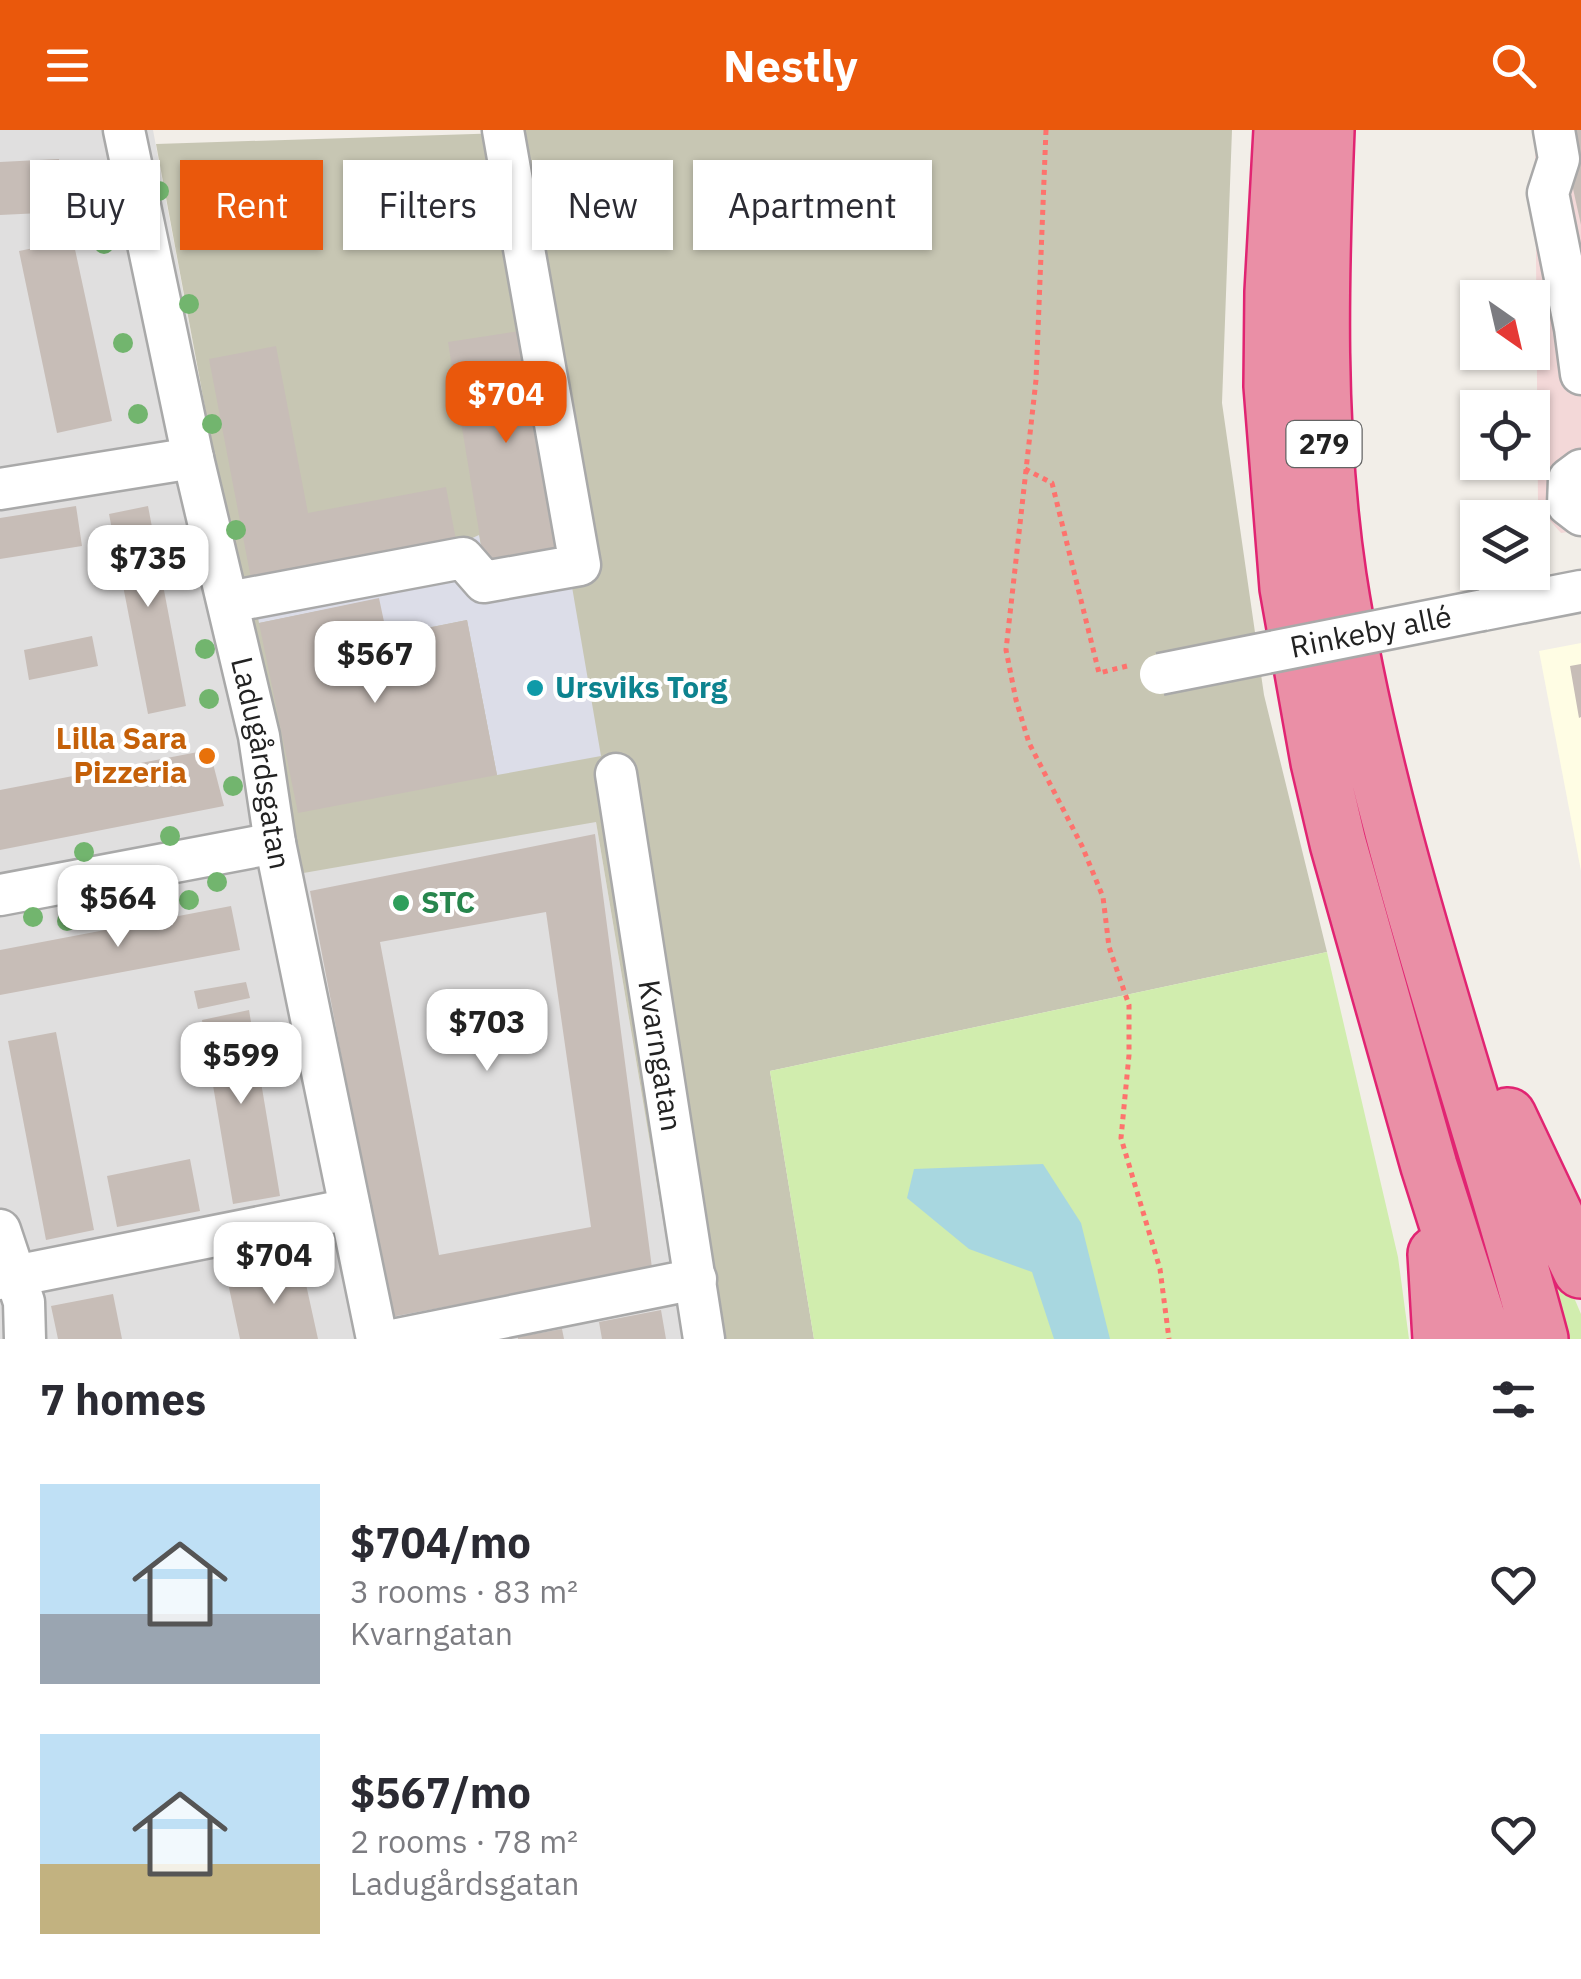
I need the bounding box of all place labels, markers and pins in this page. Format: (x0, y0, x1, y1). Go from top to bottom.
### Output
pin: $704 (447, 361, 565, 446)
pin: $735 (89, 525, 207, 610)
pin: $567 (316, 621, 434, 706)
place label: Ursviks Torg (555, 667, 728, 706)
marker: Ursviks Torg (524, 677, 546, 699)
place label: Lilla Sara Pizzeria (56, 718, 187, 791)
marker: Lilla Sara Pizzeria (196, 745, 218, 767)
pin: $564 (59, 865, 177, 950)
place label: STC (421, 882, 475, 921)
marker: STC (390, 892, 412, 914)
pin: $703 (428, 989, 546, 1074)
pin: $599 (182, 1022, 300, 1107)
pin: $704 (215, 1222, 333, 1307)

